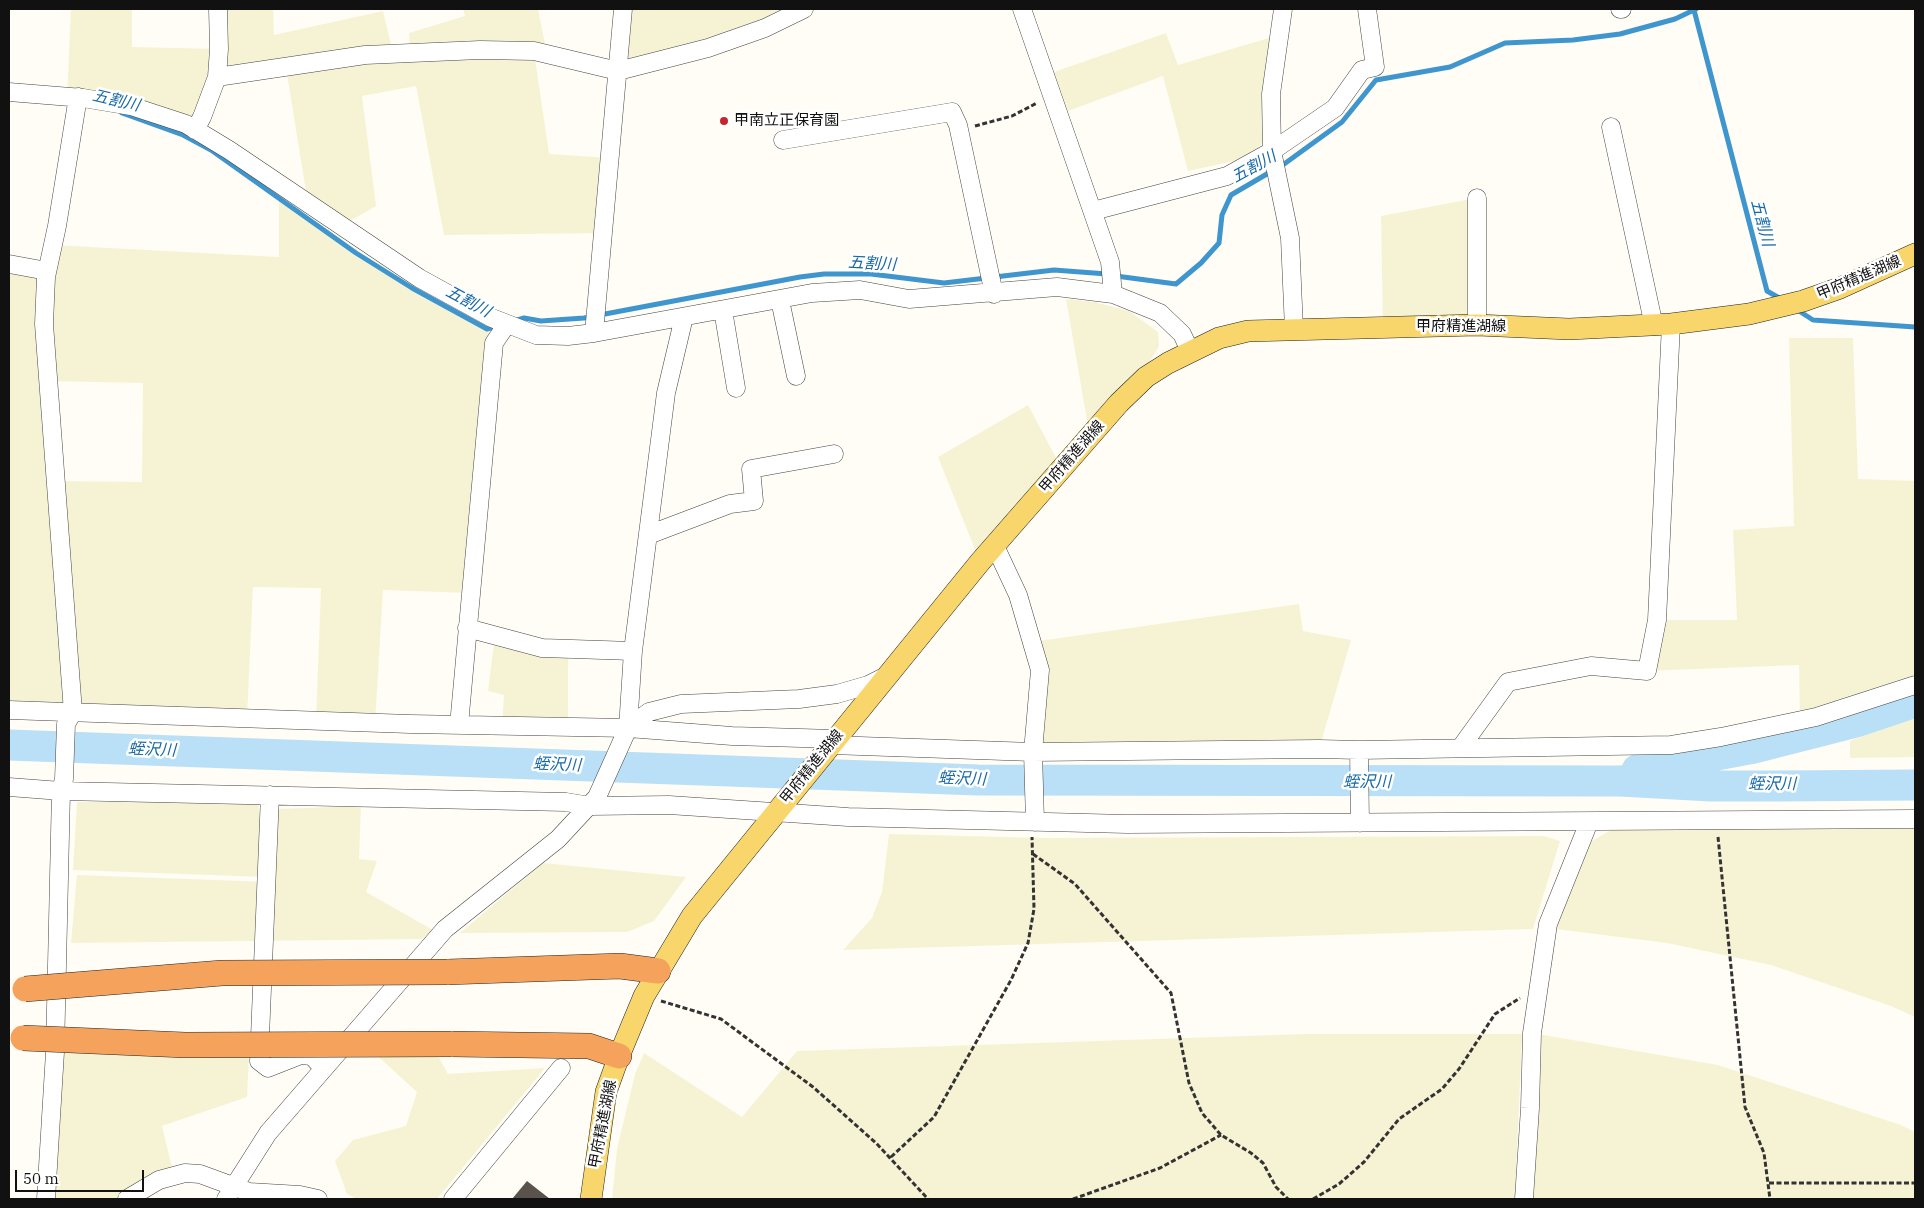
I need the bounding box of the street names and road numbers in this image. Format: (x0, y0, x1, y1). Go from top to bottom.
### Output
street label: 甲府精進湖線 (1814, 252, 1904, 304)
street label: 甲府精進湖線 (1416, 318, 1506, 336)
street label: 甲府精進湖線 (1036, 417, 1108, 497)
street label: 甲府精進湖線 (777, 726, 847, 808)
street label: 甲府精進湖線 (586, 1078, 620, 1170)

